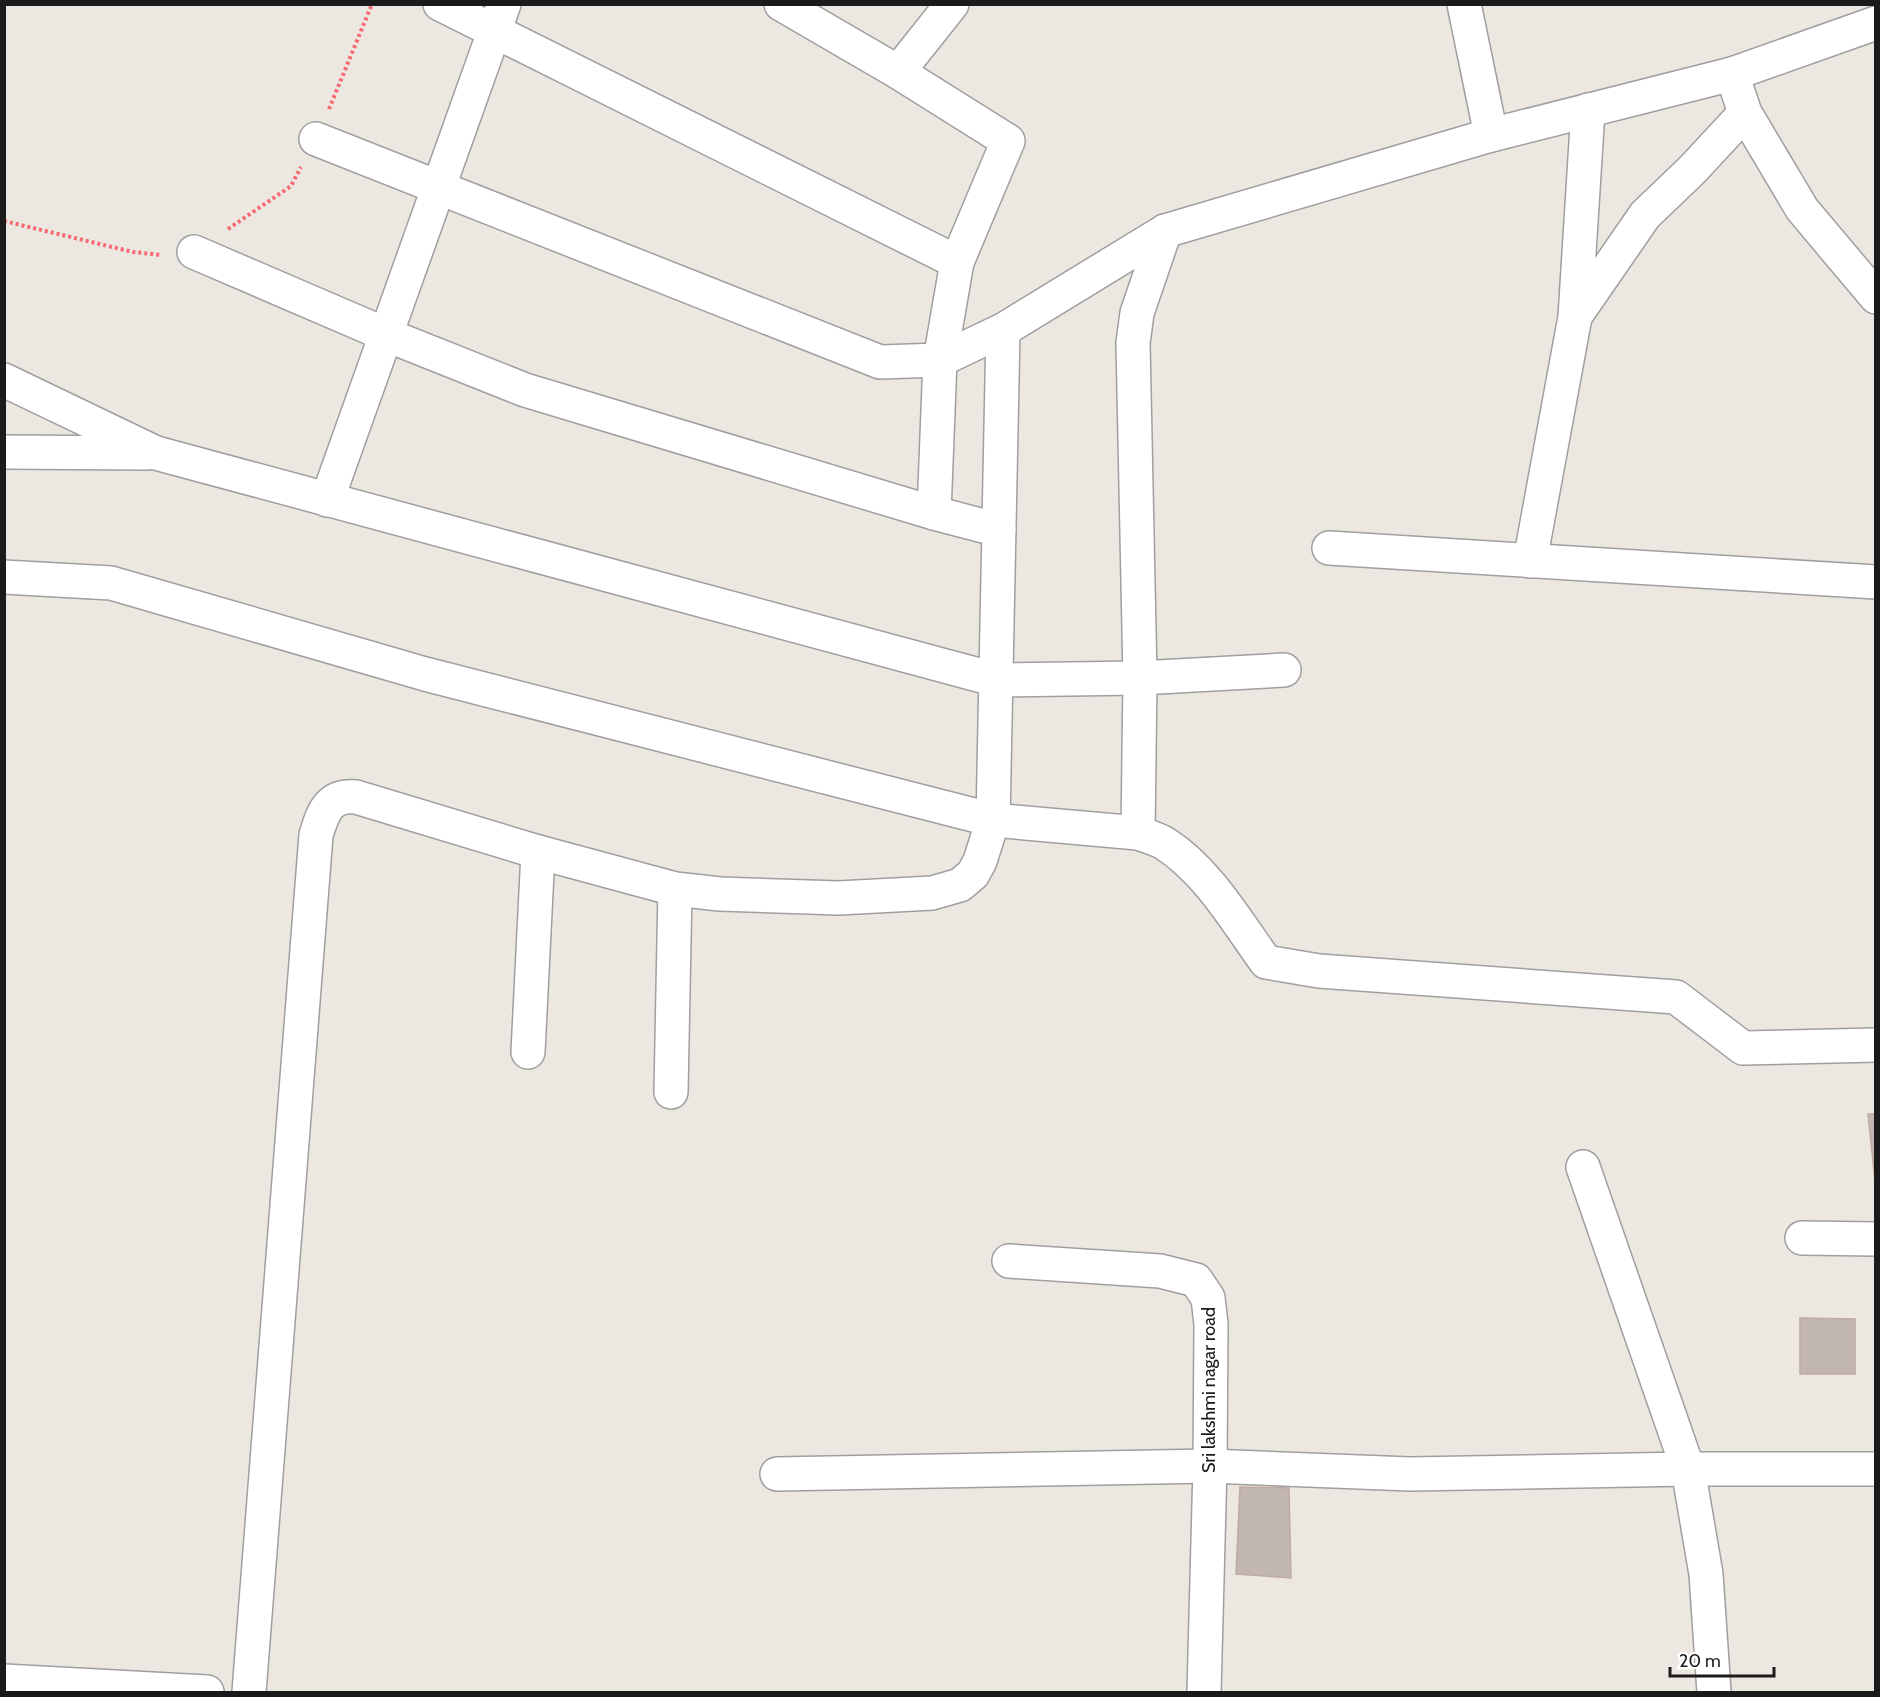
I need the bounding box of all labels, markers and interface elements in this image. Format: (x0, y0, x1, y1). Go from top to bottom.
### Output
street label: Sri lakshmi nagar road (1198, 1307, 1220, 1473)
scale bar (1670, 1640, 1774, 1678)
text: 20 m (1679, 1650, 1721, 1672)

